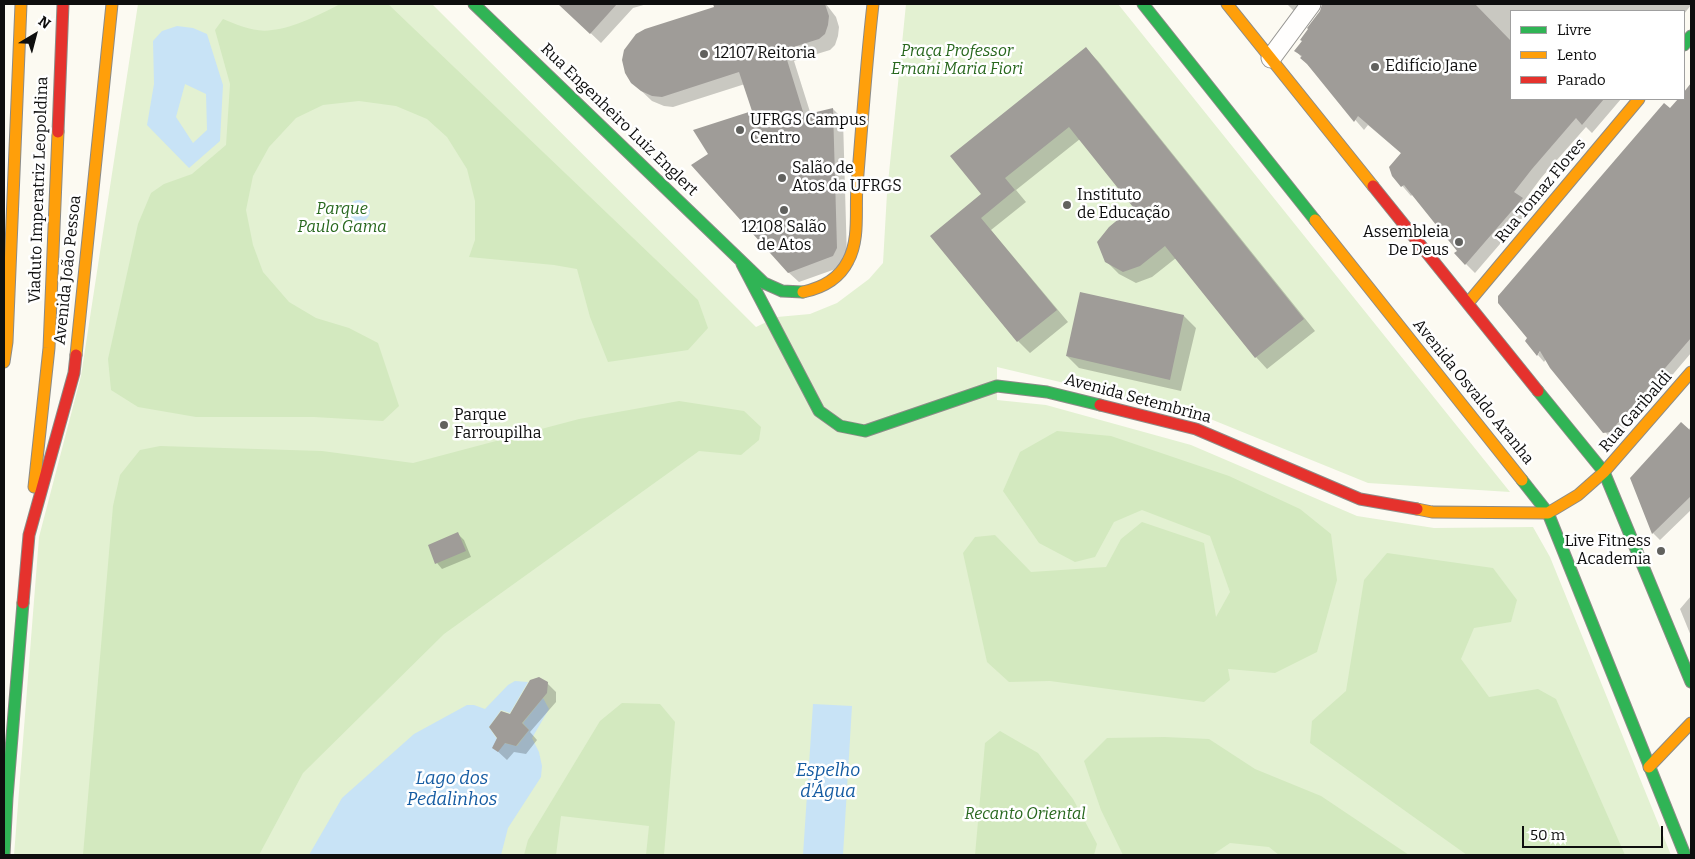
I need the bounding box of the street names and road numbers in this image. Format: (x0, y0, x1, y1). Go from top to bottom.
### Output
street label: Rua Engenheiro Luiz Englert (536, 40, 702, 200)
street label: Viaduto Imperatriz Leopoldina (25, 76, 53, 304)
street label: Rua Tomaz Flores (1492, 135, 1590, 247)
street label: Avenida João Pessoa (51, 194, 85, 346)
street label: Avenida Osvaldo Aranha (1408, 316, 1538, 468)
street label: Rua Garibaldi (1596, 368, 1676, 456)
street label: Avenida Setembrina (1063, 370, 1213, 428)

